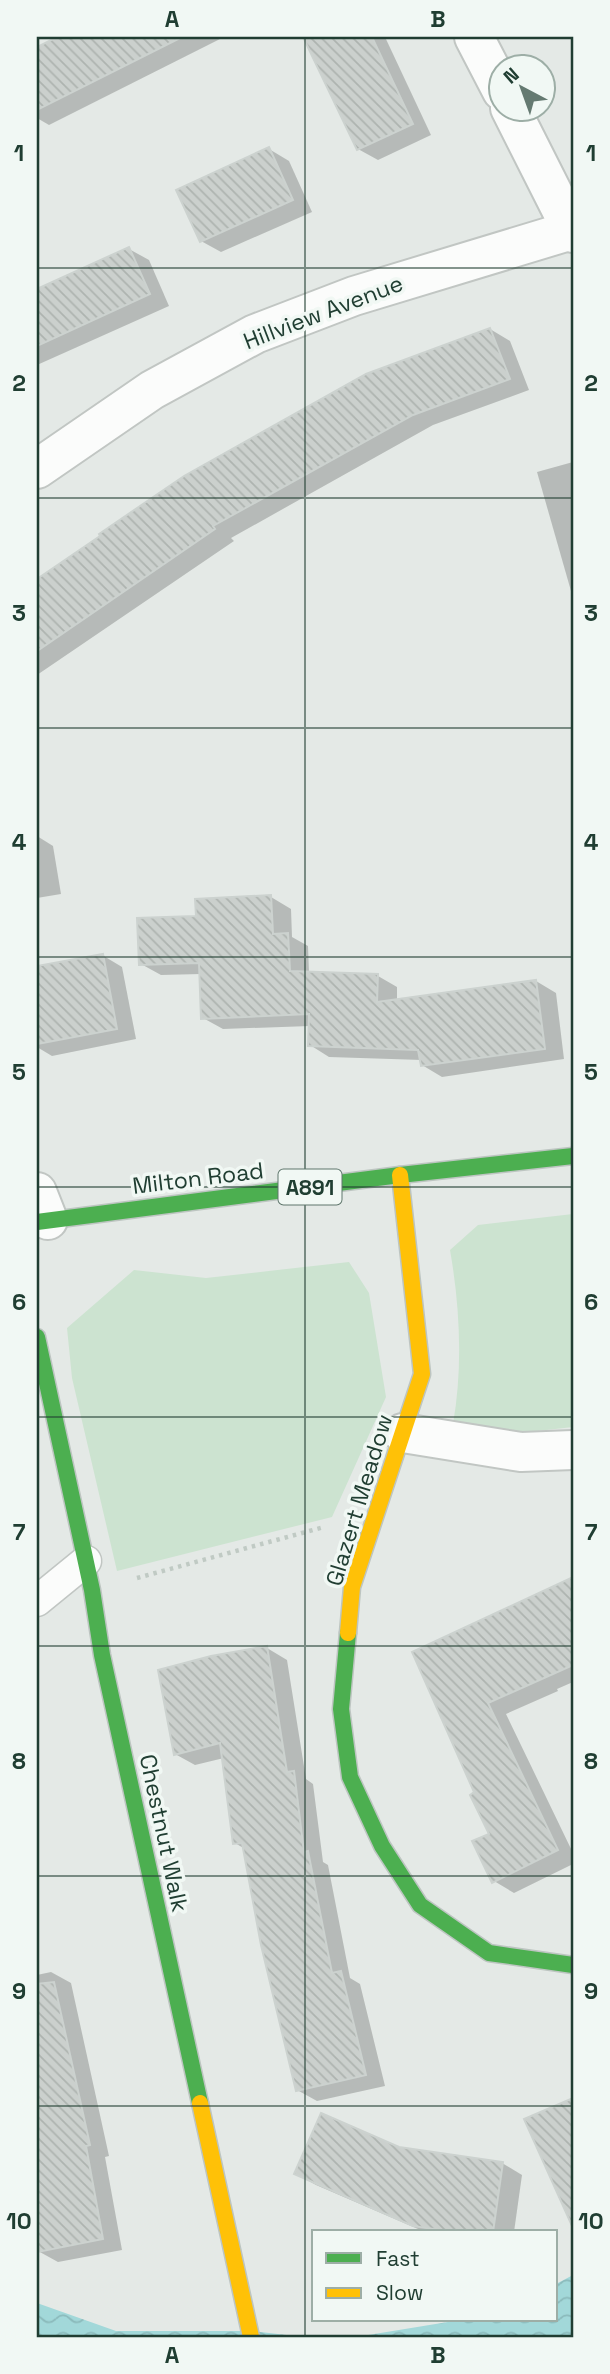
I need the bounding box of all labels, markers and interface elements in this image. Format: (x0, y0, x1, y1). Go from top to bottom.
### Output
text: A (165, 4, 180, 34)
text: B (430, 4, 446, 34)
north arrow (488, 52, 558, 122)
text: N (498, 62, 524, 89)
text: 1 (14, 138, 24, 168)
text: 1 (586, 138, 596, 168)
street label: Hillview Avenue (239, 268, 407, 356)
text: 2 (12, 368, 26, 398)
text: 2 (584, 368, 598, 398)
text: 3 (12, 598, 26, 628)
text: 3 (584, 598, 598, 628)
text: 4 (12, 827, 27, 857)
text: 4 (584, 827, 599, 857)
text: 5 (12, 1057, 26, 1087)
text: 5 (584, 1057, 598, 1087)
street label: Milton Road (131, 1155, 265, 1201)
road number: A891 (278, 1170, 342, 1204)
text: 6 (12, 1287, 26, 1317)
text: 6 (584, 1287, 598, 1317)
street label: Glazert Meadow (319, 1410, 399, 1590)
text: 7 (13, 1517, 26, 1547)
text: 7 (585, 1517, 598, 1547)
text: 8 (12, 1746, 26, 1776)
text: 8 (584, 1746, 598, 1776)
street label: Chestnut Walk (133, 1751, 195, 1915)
text: 9 (12, 1976, 26, 2006)
text: 9 (584, 1976, 598, 2006)
text: 10 (6, 2206, 32, 2236)
text: 10 (578, 2206, 604, 2236)
legend (312, 2230, 558, 2322)
text: Fast (376, 2245, 420, 2272)
text: Slow (376, 2279, 424, 2306)
text: A (165, 2340, 180, 2370)
text: B (430, 2340, 446, 2370)

